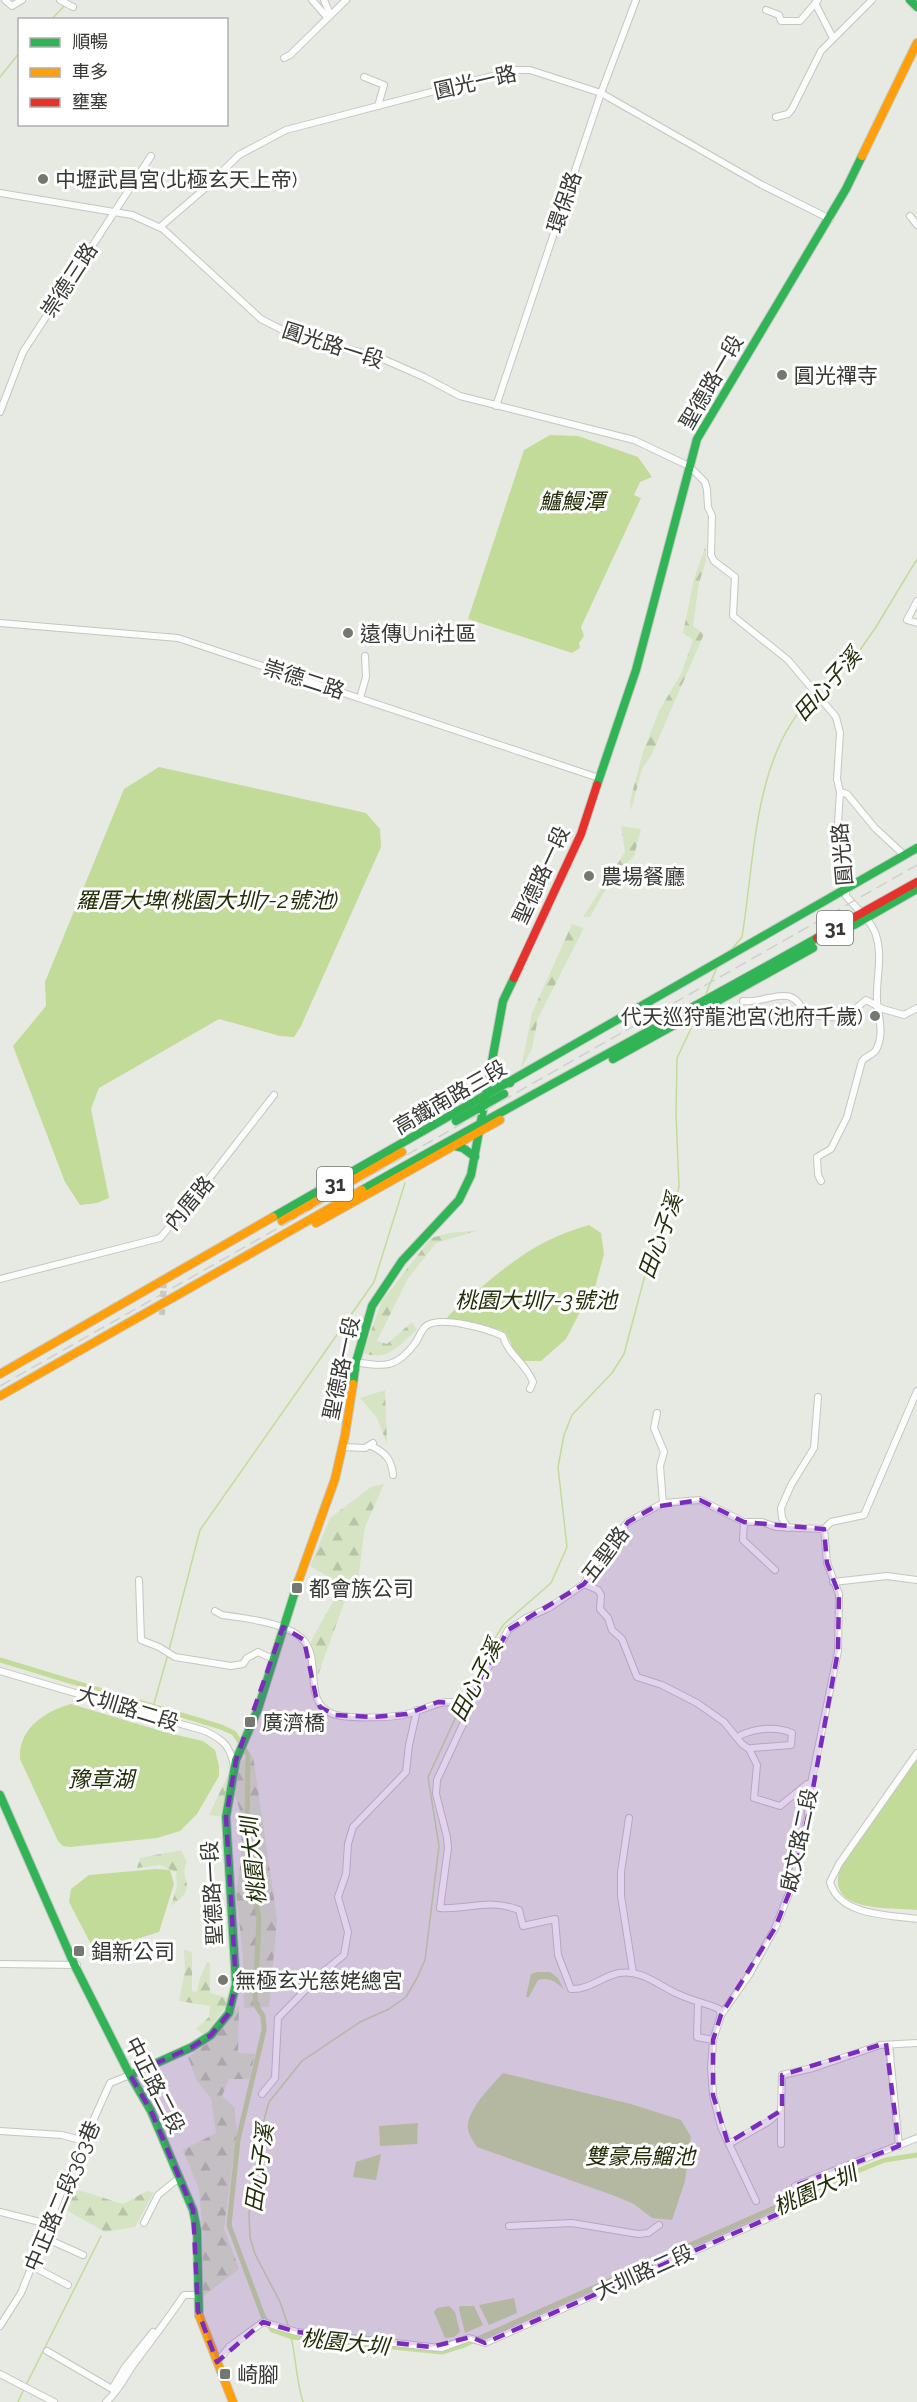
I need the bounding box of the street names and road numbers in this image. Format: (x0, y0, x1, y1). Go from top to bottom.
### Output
street label: 圓光一路 (431, 60, 519, 104)
street label: 環保路 (542, 168, 586, 236)
street label: 崇德三路 (36, 238, 102, 322)
street label: 圓光路一段 (279, 317, 387, 373)
street label: 聖德路一段 (674, 330, 748, 434)
street label: 崇德二路 (260, 654, 348, 704)
street label: 聖德路一段 (507, 822, 575, 928)
street label: 圓光路 (827, 822, 857, 886)
road number: 31 (817, 911, 853, 945)
street label: 高鐵南路三段 (389, 1055, 511, 1139)
road number: 31 (317, 1167, 353, 1201)
street label: 內厝路 (159, 1171, 219, 1235)
street label: 聖德路一段 (318, 1314, 364, 1422)
street label: 五聖路 (576, 1521, 634, 1587)
street label: 大圳路二段 (74, 1681, 182, 1735)
street label: 啟文路二段 (776, 1786, 822, 1894)
street label: 聖德路一段 (197, 1840, 227, 1946)
street label: 中正路二段 (120, 2033, 190, 2137)
street label: 中正路二段363巷 (19, 2117, 105, 2275)
street label: 大圳路二段 (591, 2239, 697, 2305)

